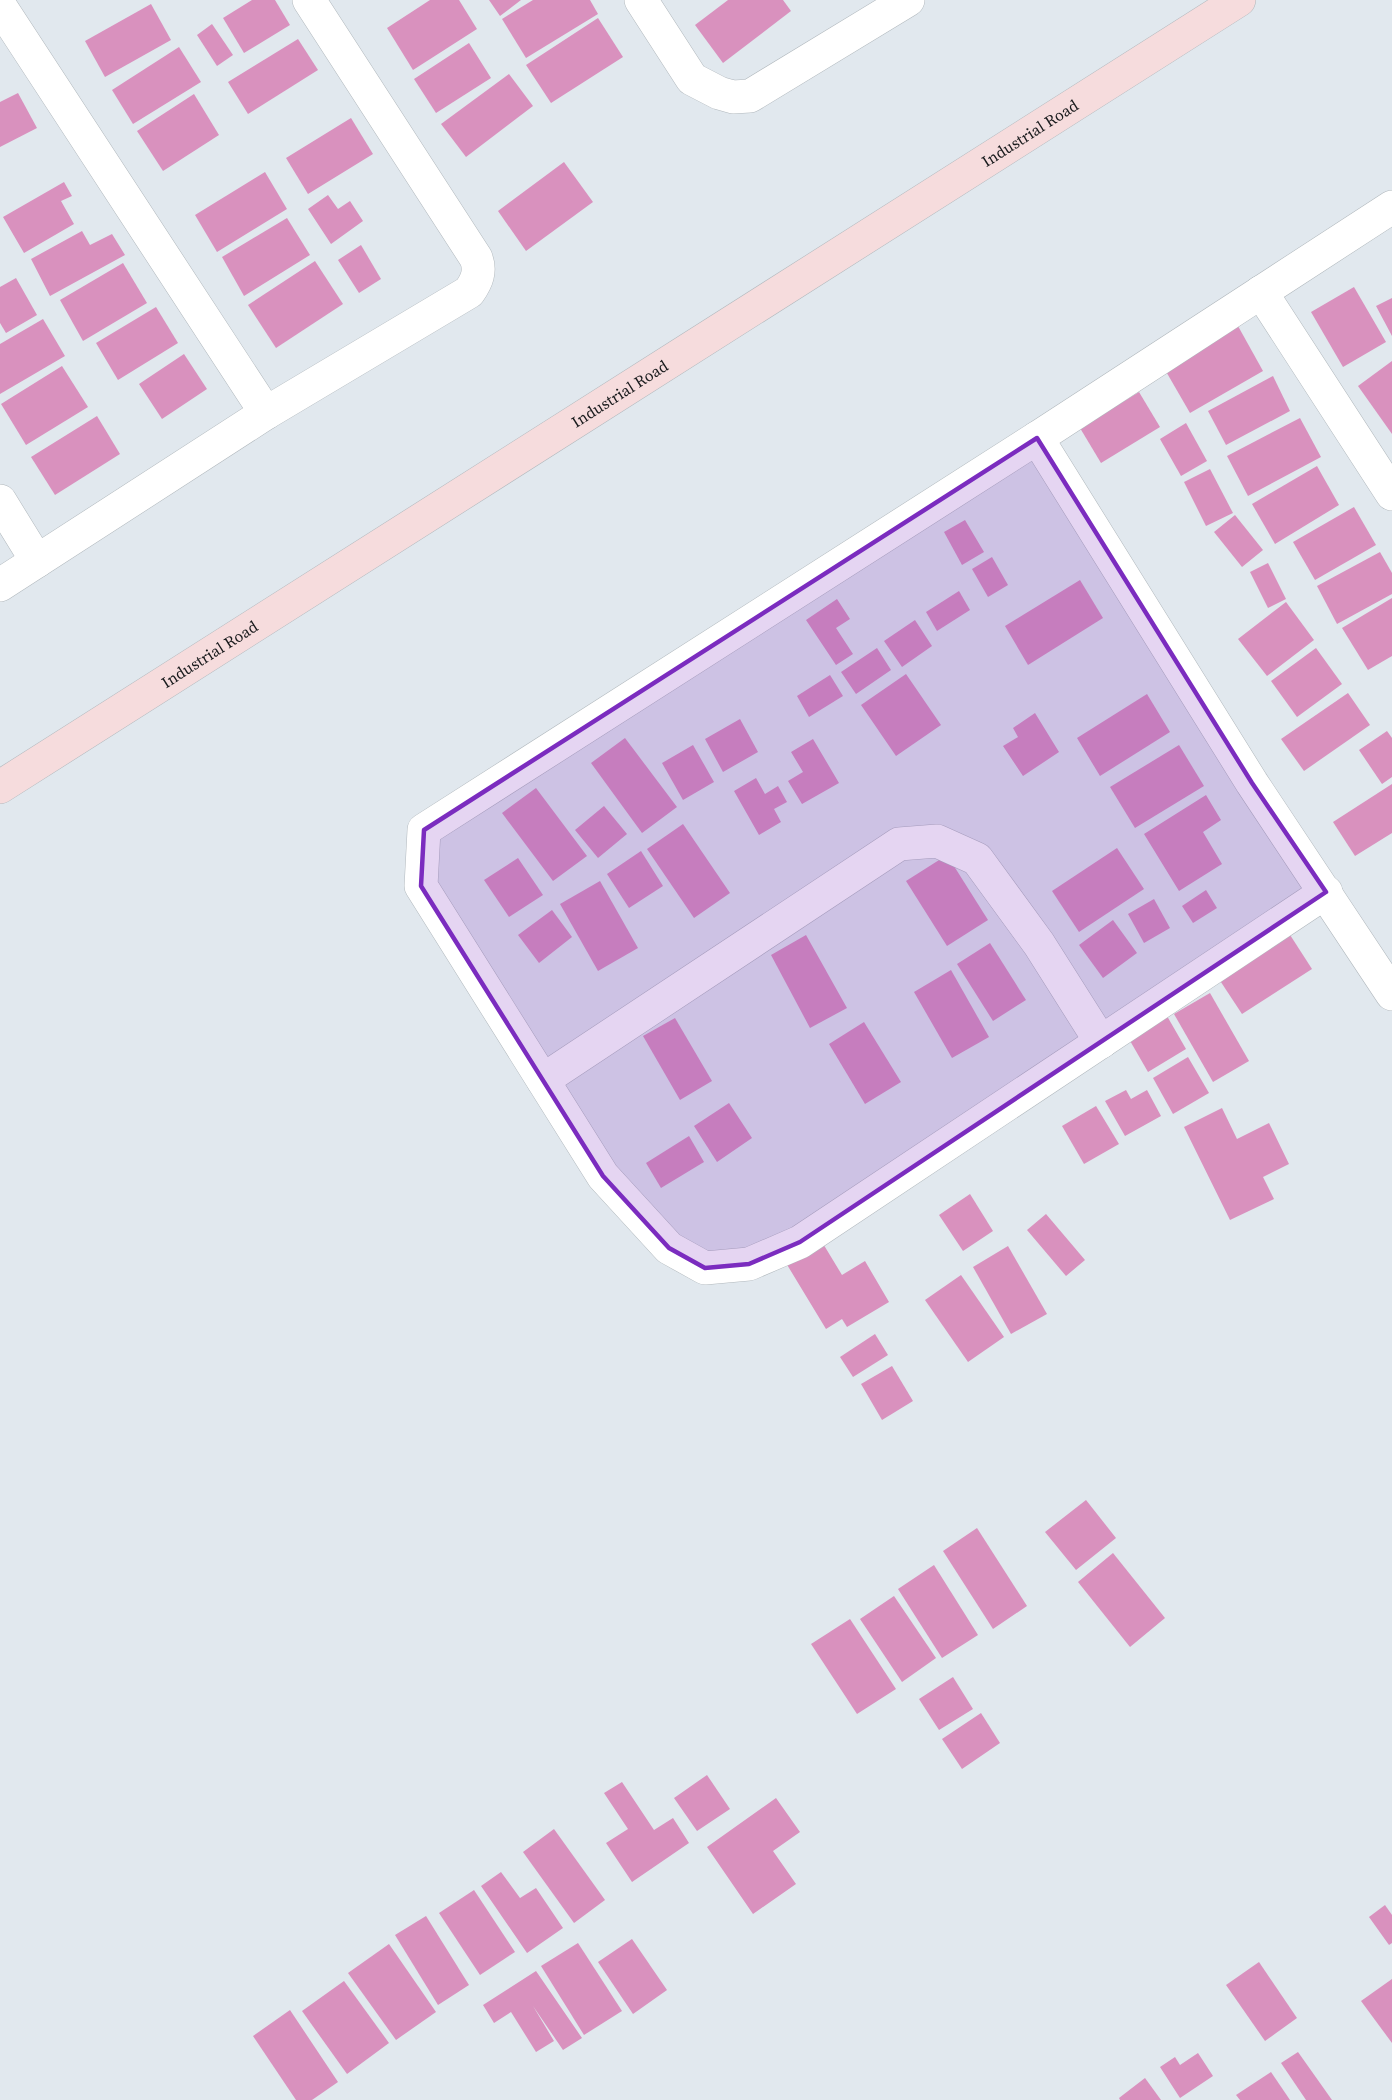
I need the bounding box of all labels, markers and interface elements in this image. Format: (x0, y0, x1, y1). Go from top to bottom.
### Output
street label: Industrial Road (977, 94, 1082, 172)
street label: Industrial Road (567, 355, 672, 432)
street label: Industrial Road (157, 615, 262, 693)

